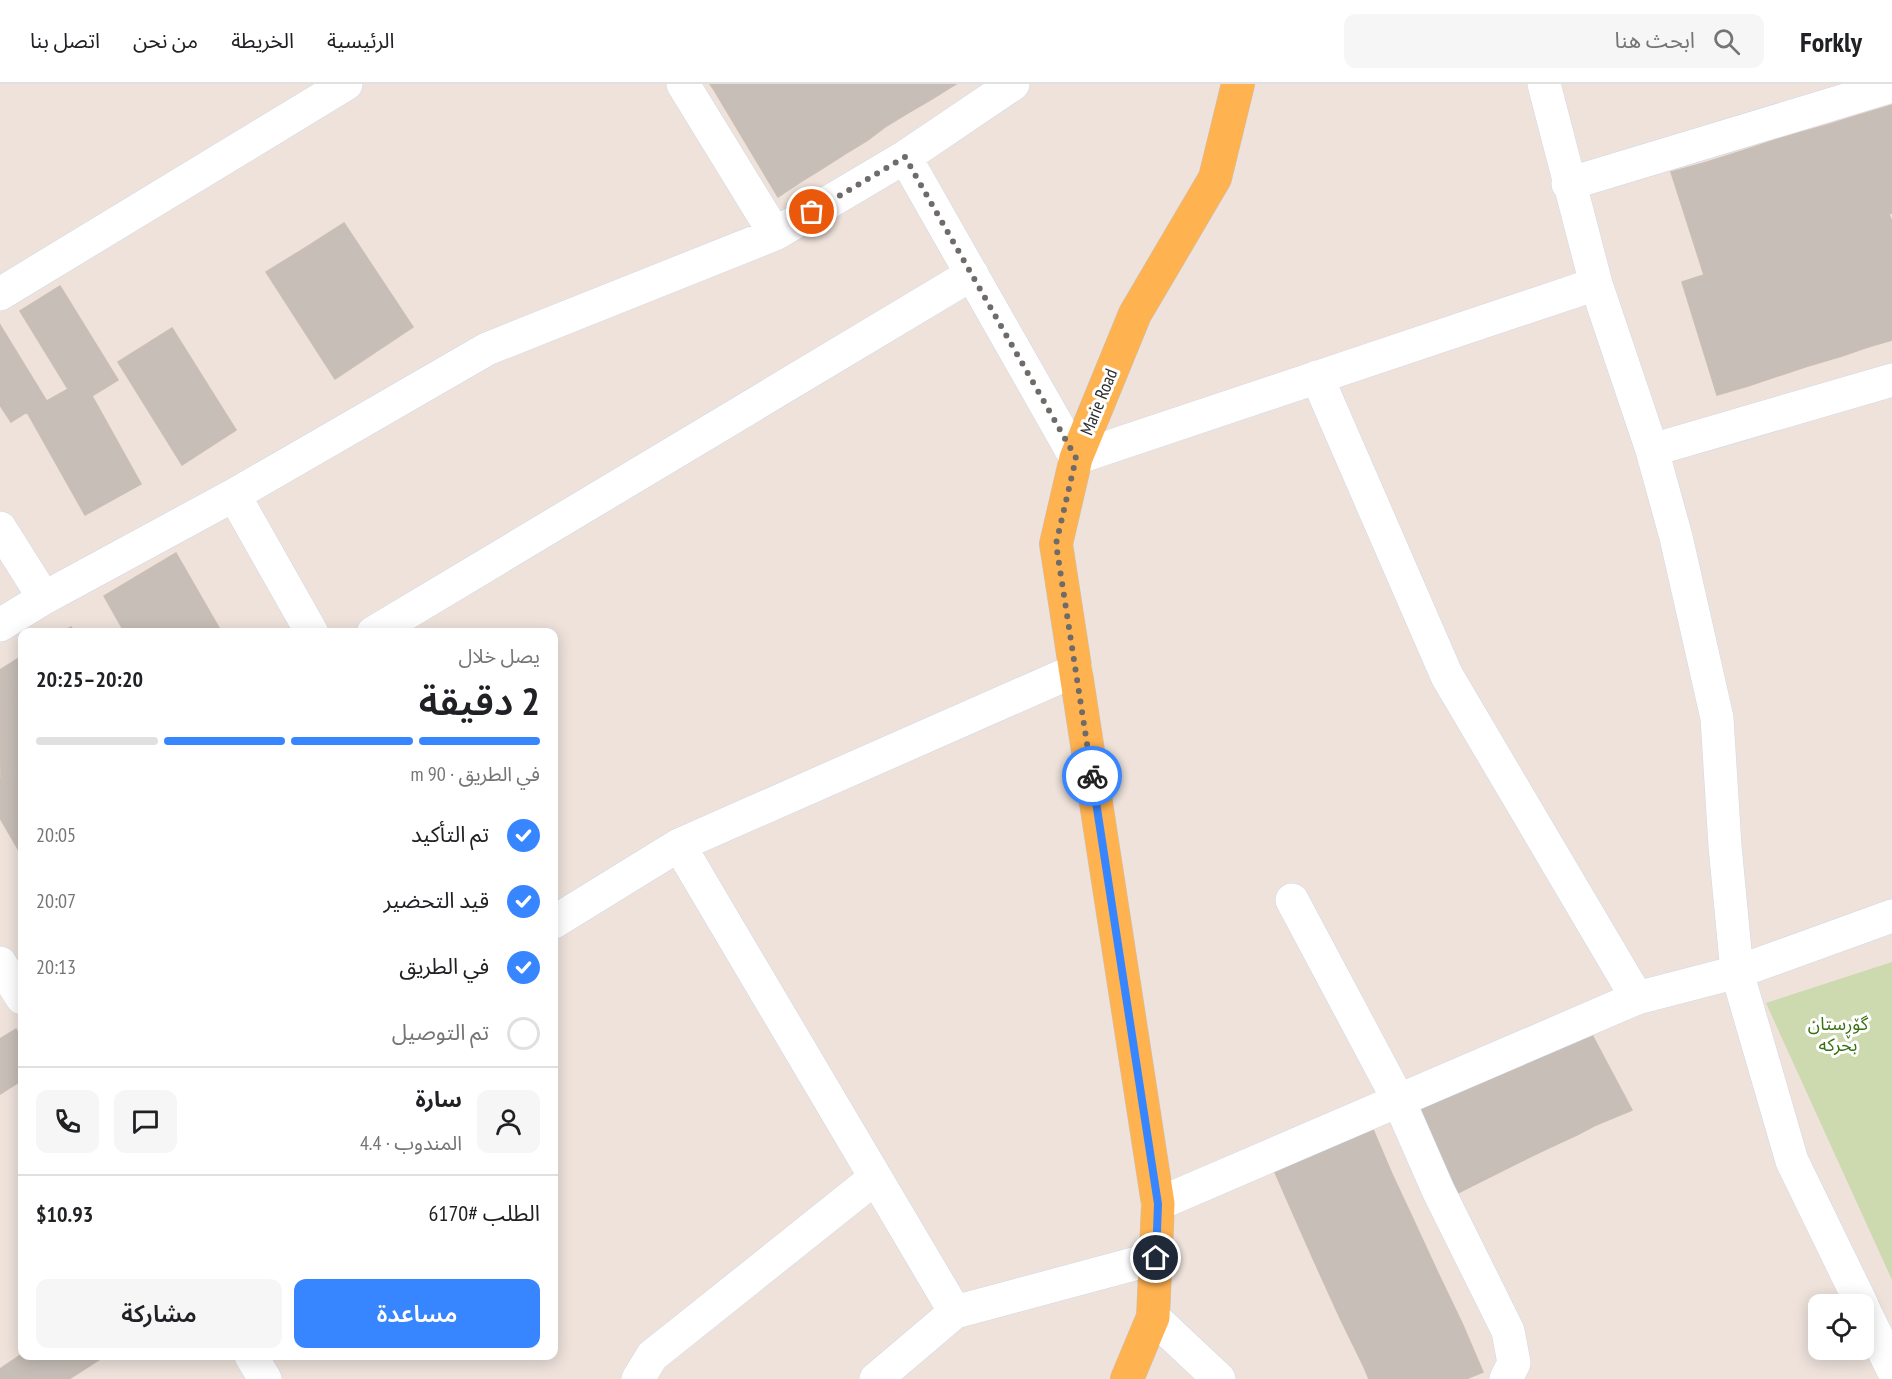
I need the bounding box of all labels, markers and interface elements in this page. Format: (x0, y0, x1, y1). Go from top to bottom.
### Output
search box (1344, 14, 1764, 68)
text: Forkly (1800, 23, 1862, 60)
icon: search (1710, 25, 1743, 58)
text: ابحث هنا (1615, 26, 1695, 54)
text: اتصل بنا (30, 27, 100, 54)
text: من نحن (133, 27, 198, 54)
text: الخريطة (231, 27, 294, 54)
text: الرئيسية (327, 27, 395, 54)
pin (786, 186, 837, 237)
icon: bag (795, 195, 828, 228)
street label: Marie Road (1075, 365, 1122, 438)
text: يصل خلال (459, 643, 540, 669)
text: 20:20–20:25 (36, 665, 143, 693)
text: 2 دقيقة (419, 675, 540, 726)
courier (1062, 746, 1122, 806)
icon: bike (1076, 760, 1109, 793)
text: في الطريق · 90 m (410, 761, 540, 787)
icon: check (507, 819, 540, 852)
text: تم التأكيد (411, 820, 489, 848)
text: 20:05 (36, 822, 76, 848)
icon: check (507, 885, 540, 918)
text: قيد التحضير (384, 886, 489, 914)
text: 20:07 (36, 888, 76, 914)
icon: check (507, 951, 540, 984)
text: في الطريق (399, 952, 489, 980)
text: 20:13 (36, 954, 76, 980)
park label: گۆڕستان بحركه‌ (1808, 1012, 1869, 1056)
text: تم التوصيل (392, 1018, 489, 1046)
text: سارة (416, 1085, 462, 1113)
button: phone (36, 1090, 99, 1153)
button: chat (114, 1090, 177, 1153)
button: person (477, 1090, 540, 1153)
text: المندوب · 4.4 (360, 1130, 462, 1156)
text: الطلب #6170 (429, 1199, 540, 1227)
text: $10.93 (36, 1200, 93, 1228)
pin (1130, 1232, 1181, 1283)
icon: home (1139, 1241, 1172, 1274)
button: مشاركة (36, 1279, 282, 1348)
button: مساعدة (294, 1279, 540, 1348)
map controls (1808, 1294, 1874, 1360)
button: locate (1808, 1294, 1874, 1360)

